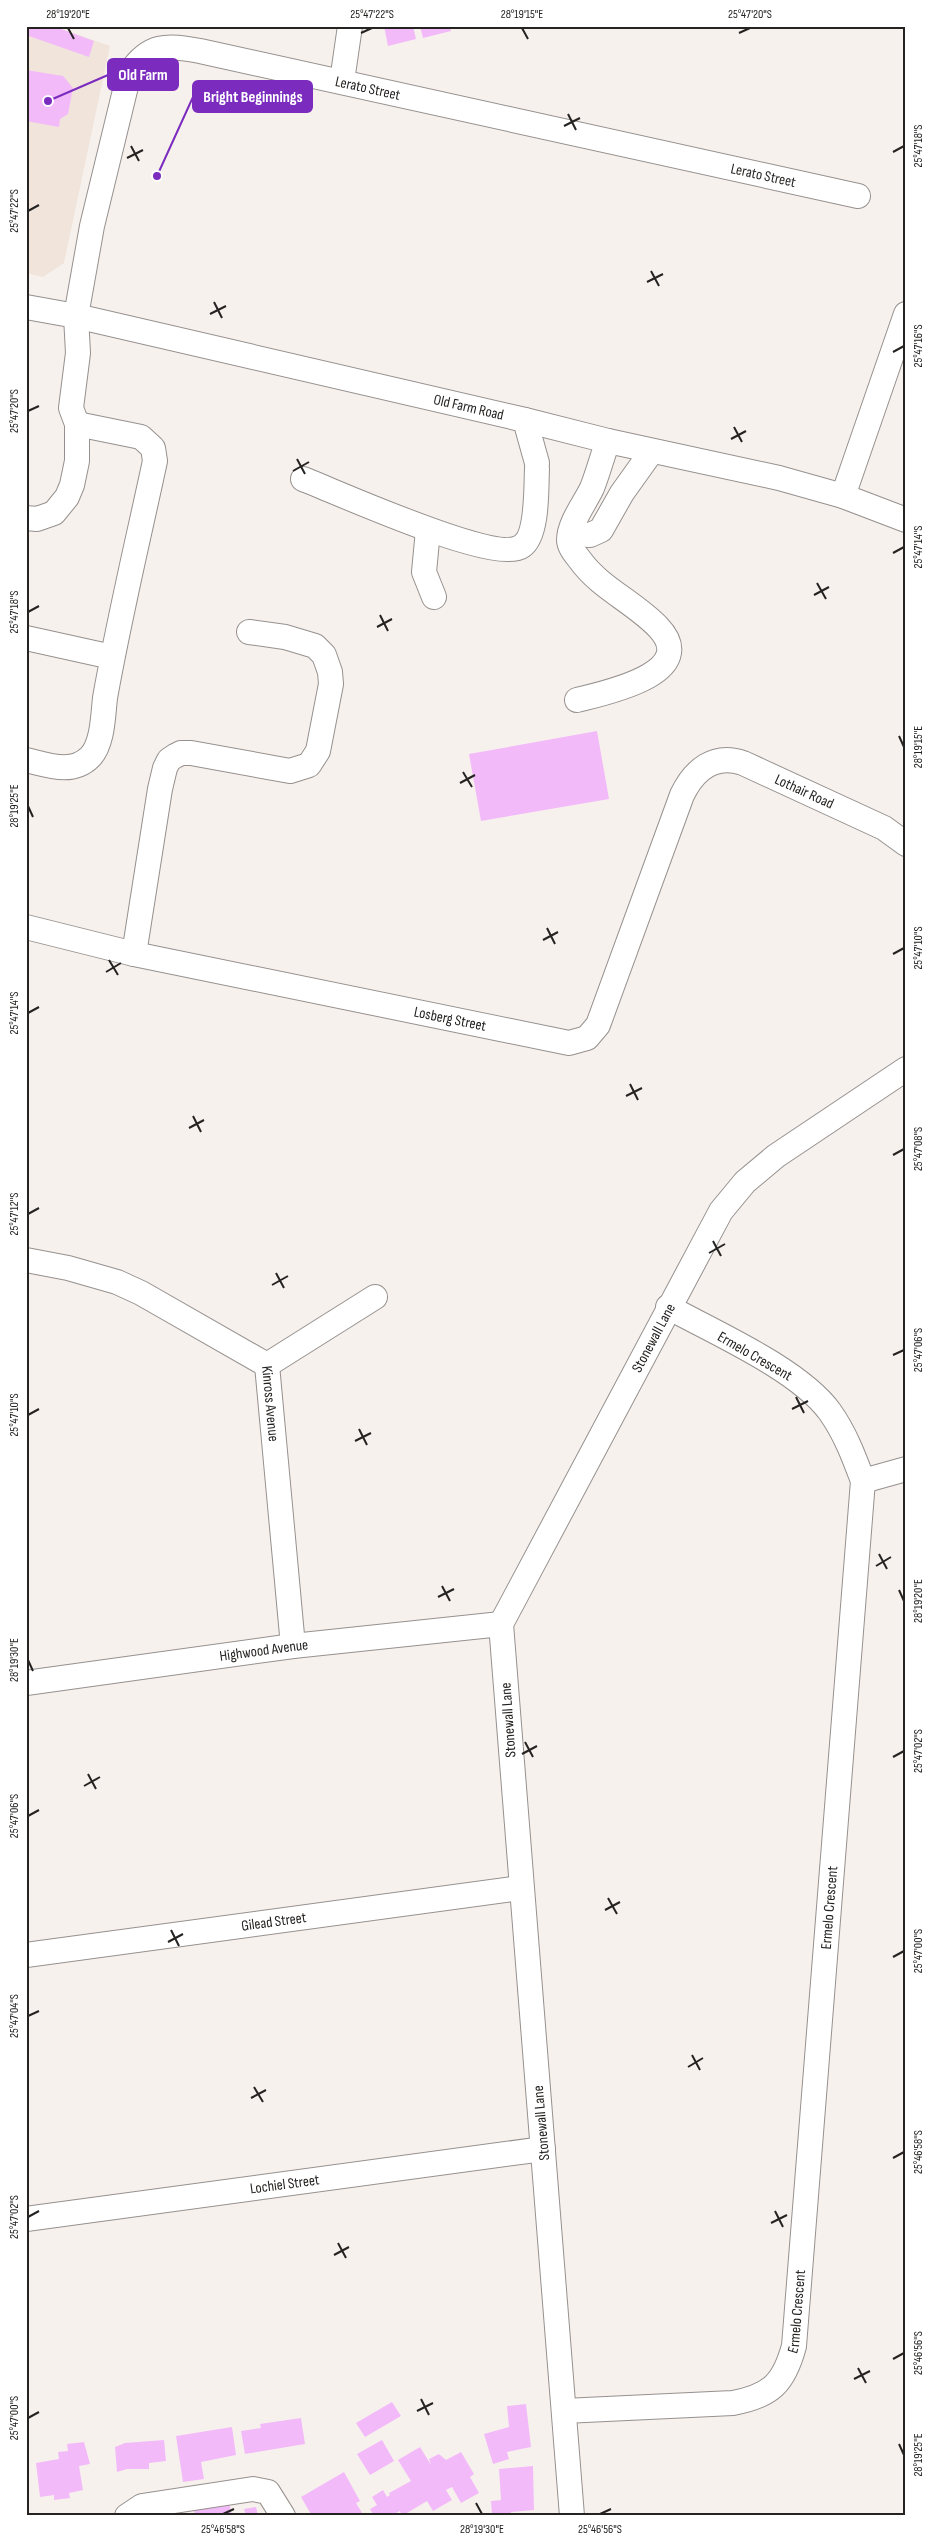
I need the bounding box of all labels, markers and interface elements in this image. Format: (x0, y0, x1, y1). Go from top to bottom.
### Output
text: 28°19'20"E (46, 7, 90, 22)
text: 25°47'22"S (350, 7, 394, 22)
text: 28°19'15"E (501, 7, 543, 22)
text: 25°47'20"S (728, 7, 772, 22)
callout: Old Farm (108, 59, 178, 90)
text: Old Farm (118, 66, 168, 85)
street label: Lerato Street (333, 72, 402, 105)
callout: Bright Beginnings (193, 81, 312, 112)
text: Bright Beginnings (203, 88, 303, 107)
text: 25°47'18"S (911, 124, 926, 168)
street label: Lerato Street (729, 159, 798, 192)
text: 25°47'22"S (7, 189, 22, 233)
text: 25°47'16"S (911, 324, 926, 368)
text: 25°47'20"S (7, 389, 22, 433)
street label: Old Farm Road (432, 390, 506, 425)
text: 25°47'14"S (911, 526, 926, 568)
text: 25°47'18"S (7, 590, 22, 634)
text: 28°19'15"E (911, 726, 926, 768)
street label: Lothair Road (772, 770, 837, 814)
text: 28°19'25"E (7, 784, 22, 828)
text: 25°47'10"S (911, 926, 926, 970)
text: 25°47'14"S (7, 992, 22, 1034)
street label: Losberg Street (412, 1003, 488, 1036)
text: 25°47'08"S (911, 1127, 926, 1171)
text: 25°47'12"S (7, 1193, 22, 1235)
street label: Stonewall Lane (628, 1300, 680, 1376)
street label: Ermelo Crescent (714, 1327, 796, 1386)
text: 25°47'06"S (911, 1328, 926, 1372)
street label: Kinross Avenue (257, 1365, 283, 1442)
text: 25°47'10"S (7, 1393, 22, 1437)
text: 28°19'20"E (911, 1579, 926, 1623)
street label: Highwood Avenue (218, 1635, 309, 1666)
text: 28°19'30"E (7, 1638, 22, 1682)
street label: Stonewall Lane (496, 1682, 521, 1758)
text: 25°47'02"S (911, 1729, 926, 1773)
text: 25°47'06"S (7, 1794, 22, 1838)
street label: Ermelo Crescent (817, 1865, 842, 1950)
street label: Gilead Street (240, 1908, 308, 1936)
text: 25°47'00"S (911, 1929, 926, 1973)
text: 25°47'04"S (7, 1994, 22, 2038)
street label: Stonewall Lane (529, 2085, 554, 2161)
text: 25°46'58"S (911, 2130, 926, 2174)
street label: Lochiel Street (249, 2170, 321, 2199)
text: 25°47'02"S (7, 2195, 22, 2239)
street label: Ermelo Crescent (783, 2269, 810, 2356)
text: 25°46'56"S (911, 2331, 926, 2375)
text: 25°47'00"S (7, 2396, 22, 2440)
text: 28°19'25"E (911, 2433, 926, 2477)
text: 25°46'58"S (201, 2522, 245, 2537)
text: 28°19'30"E (460, 2522, 504, 2537)
text: 25°46'56"S (578, 2522, 622, 2537)

